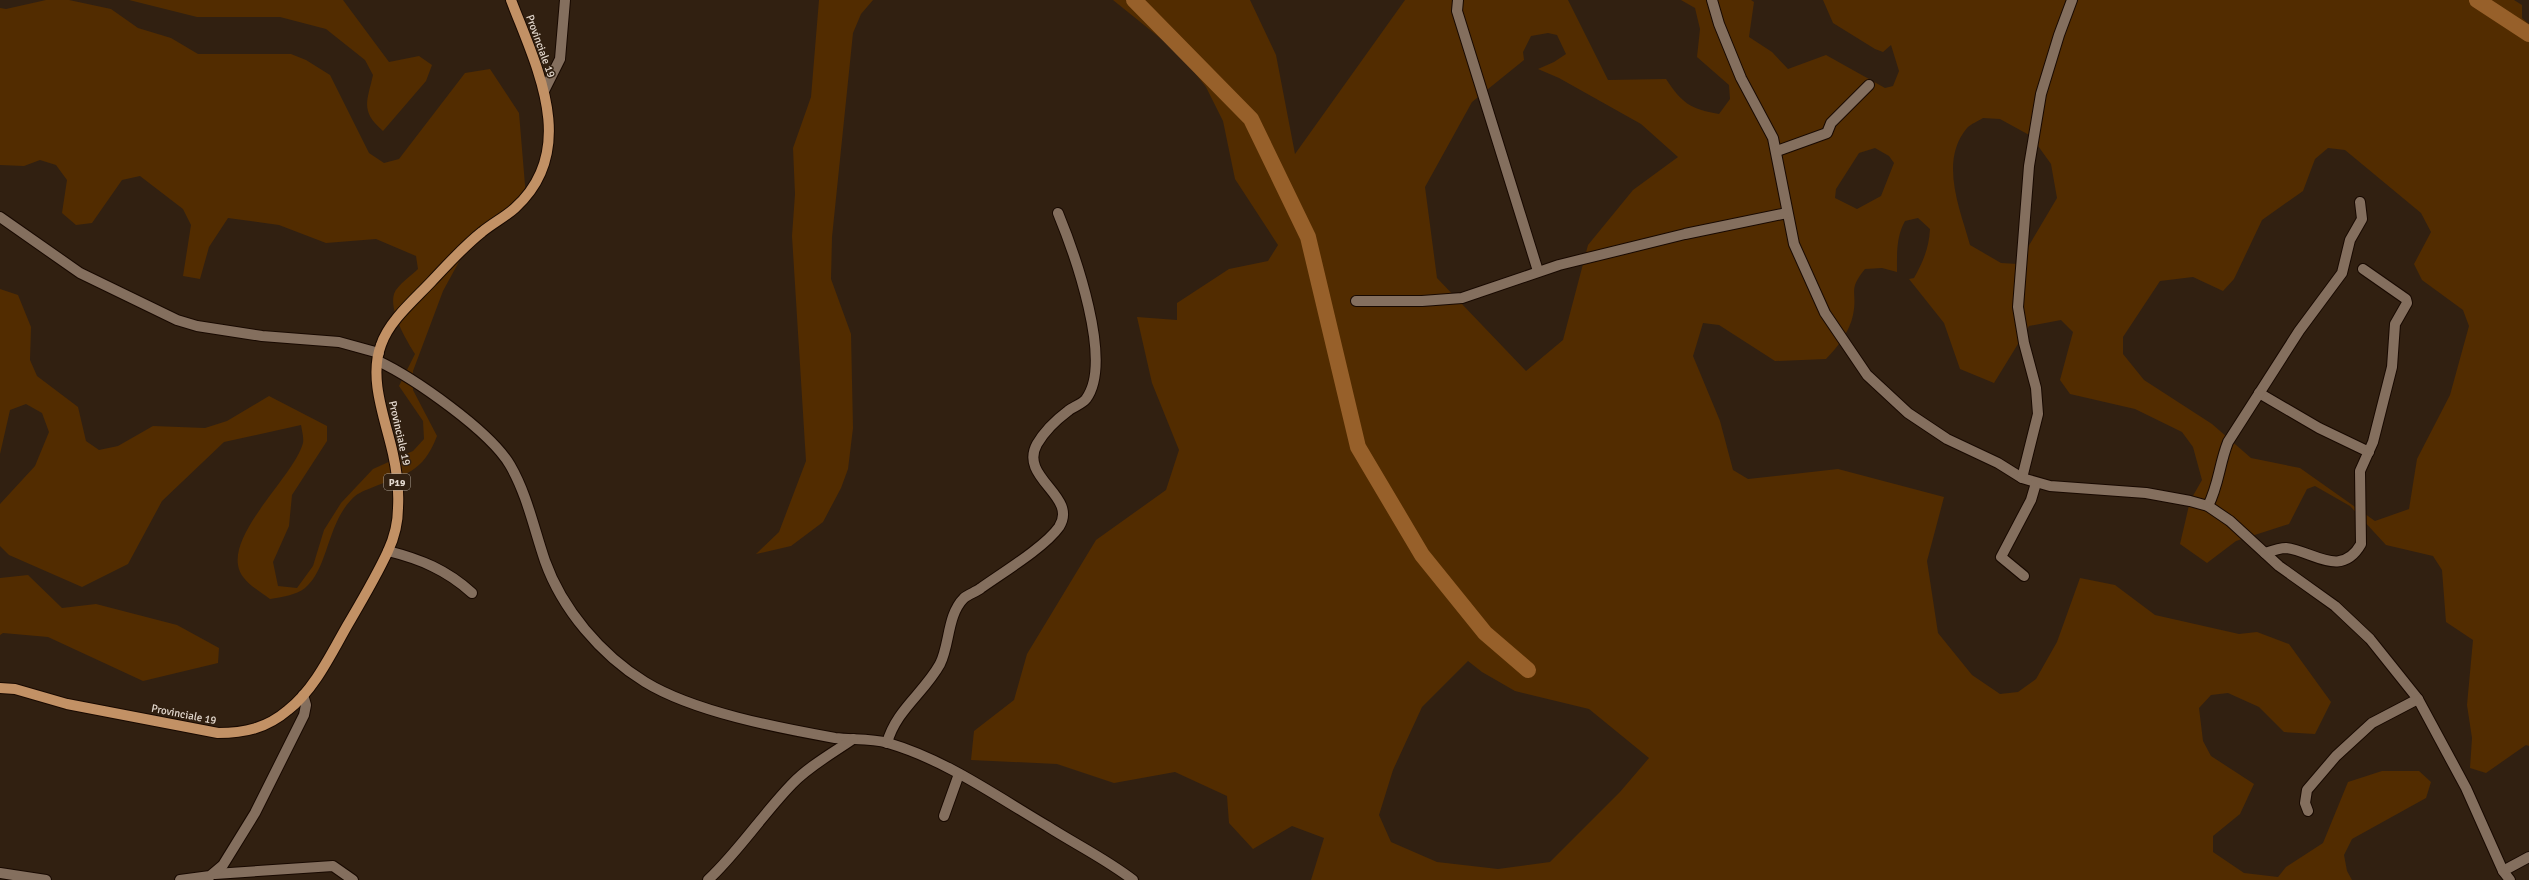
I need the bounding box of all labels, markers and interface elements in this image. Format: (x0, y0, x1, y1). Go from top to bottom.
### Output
street label: Provinciale 19 (523, 13, 558, 80)
street label: Provinciale 19 (386, 399, 413, 467)
road number: P19 (384, 474, 410, 490)
street label: Provinciale 19 (150, 702, 218, 727)

